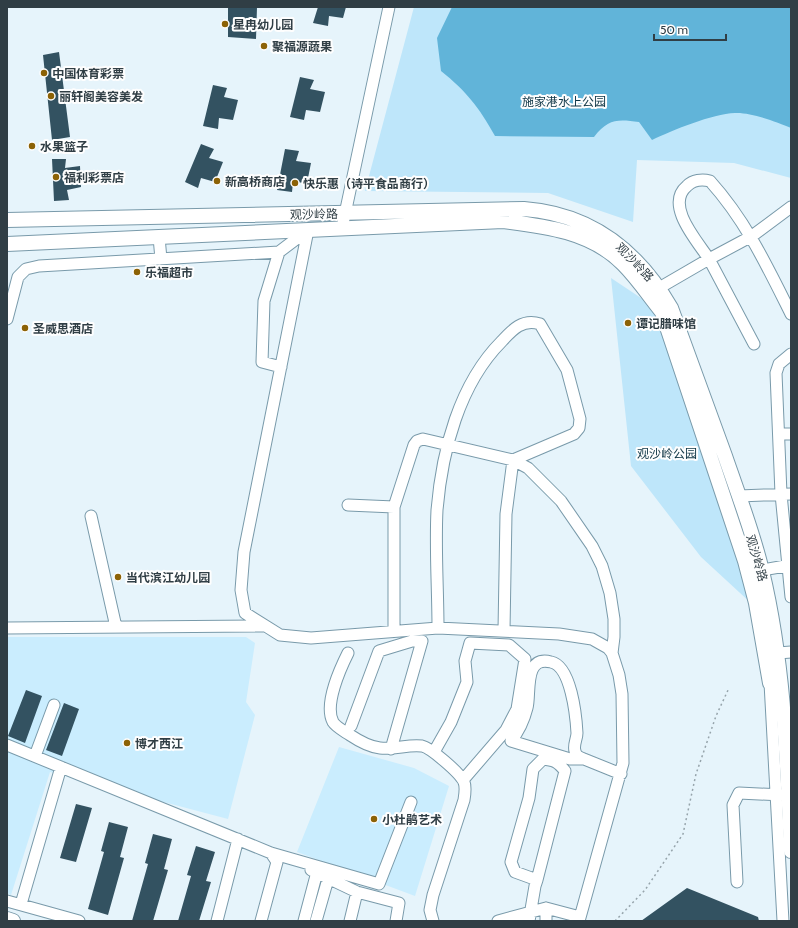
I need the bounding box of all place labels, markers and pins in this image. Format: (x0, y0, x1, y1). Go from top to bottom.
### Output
place label: 星冉幼儿园 (233, 17, 293, 32)
marker: 星冉幼儿园 (220, 19, 230, 29)
place label: 聚福源蔬果 (272, 39, 332, 54)
marker: 聚福源蔬果 (259, 41, 269, 51)
place label: 中国体育彩票 (52, 66, 124, 81)
marker: 中国体育彩票 (39, 68, 49, 78)
place label: 丽轩阁美容美发 (59, 89, 143, 104)
marker: 丽轩阁美容美发 (46, 91, 56, 101)
place label: 水果篮子 (40, 139, 88, 154)
marker: 水果篮子 (27, 141, 37, 151)
place label: 福利彩票店 (64, 170, 124, 185)
marker: 福利彩票店 (51, 172, 61, 182)
place label: 新高桥商店 (225, 174, 285, 189)
marker: 新高桥商店 (212, 176, 222, 186)
place label: 快乐惠（诗平食品商行） (303, 176, 435, 191)
marker: 快乐惠（诗平食品商行） (290, 178, 300, 188)
place label: 乐福超市 (145, 265, 193, 280)
marker: 乐福超市 (132, 267, 142, 277)
place label: 谭记腊味馆 (636, 316, 696, 331)
marker: 谭记腊味馆 (623, 318, 633, 328)
place label: 圣威思酒店 (33, 321, 93, 336)
marker: 圣威思酒店 (20, 323, 30, 333)
place label: 当代滨江幼儿园 (126, 570, 210, 585)
marker: 当代滨江幼儿园 (113, 572, 123, 582)
place label: 博才西江 (135, 736, 183, 751)
marker: 博才西江 (122, 738, 132, 748)
place label: 小杜鹃艺术 (382, 812, 442, 827)
marker: 小杜鹃艺术 (369, 814, 379, 824)

